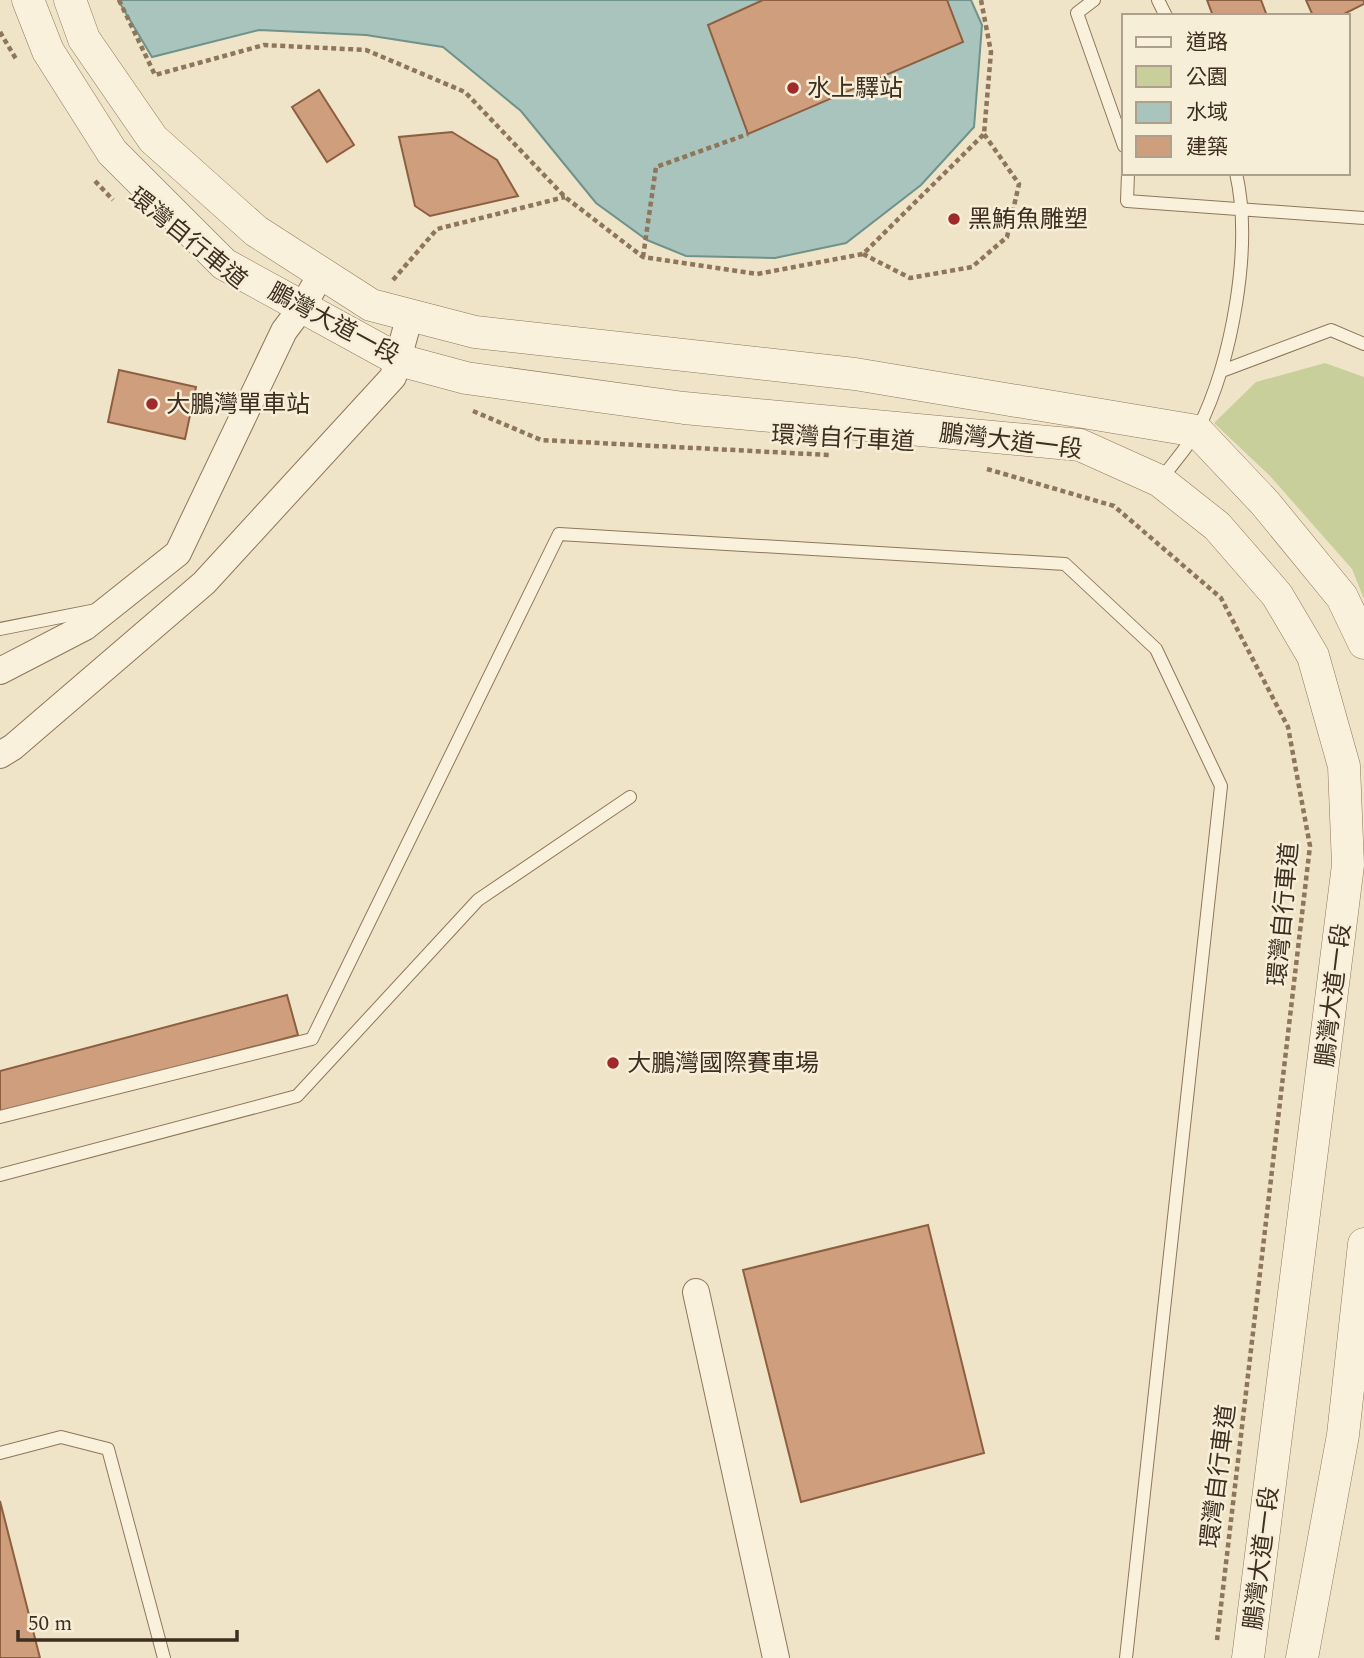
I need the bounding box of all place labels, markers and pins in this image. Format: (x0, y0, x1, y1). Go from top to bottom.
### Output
place label: 水上驛站 (807, 71, 903, 107)
marker: 水上驛站 (785, 80, 801, 96)
place label: 黑鮪魚雕塑 (968, 202, 1088, 238)
marker: 黑鮪魚雕塑 (946, 211, 962, 227)
place label: 大鵬灣單車站 (166, 387, 310, 423)
marker: 大鵬灣單車站 (144, 396, 160, 412)
place label: 大鵬灣國際賽車場 (627, 1046, 819, 1082)
marker: 大鵬灣國際賽車場 (605, 1055, 621, 1071)

